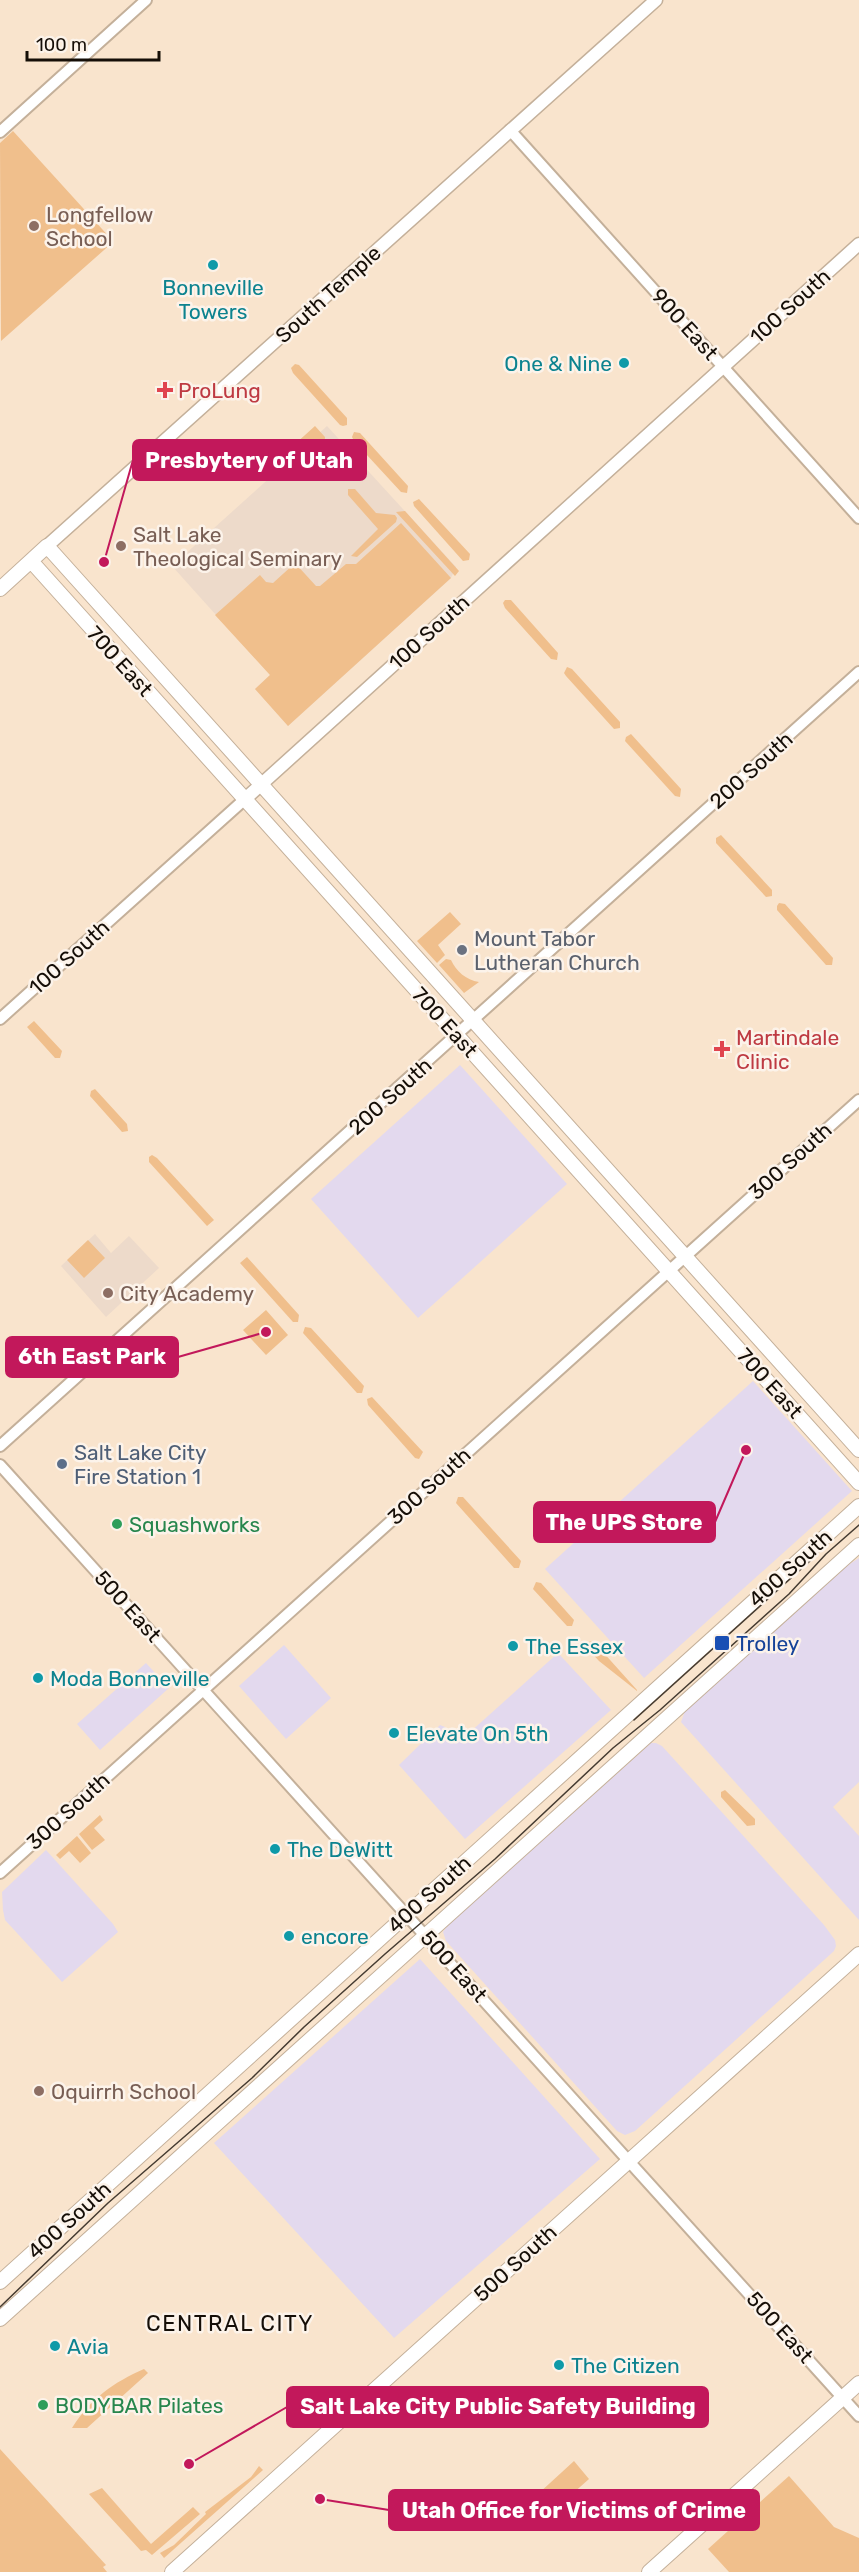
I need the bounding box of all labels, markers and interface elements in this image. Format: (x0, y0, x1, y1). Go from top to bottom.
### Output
scale bar (27, 24, 159, 62)
text: 100 m (36, 34, 87, 56)
place label: Longfellow School (46, 202, 154, 251)
marker: Longfellow School (27, 219, 41, 233)
street label: South Temple (270, 240, 386, 348)
marker: Bonneville Towers (206, 258, 220, 272)
street label: 100 South (745, 263, 835, 349)
place label: Bonneville Towers (162, 275, 264, 324)
street label: 900 East (646, 283, 724, 365)
place label: One & Nine (504, 351, 612, 376)
marker: One & Nine (617, 356, 631, 370)
place label: ProLung (178, 378, 261, 403)
marker: ProLung (156, 381, 174, 399)
callout: Presbytery of Utah (133, 440, 366, 480)
text: Presbytery of Utah (145, 447, 353, 474)
place label: Salt Lake Theological Seminary (133, 522, 342, 571)
marker: Salt Lake Theological Seminary (114, 539, 128, 553)
street label: 100 South (384, 589, 474, 675)
street label: 700 East (82, 621, 158, 701)
street label: 200 South (704, 726, 798, 814)
street label: 100 South (24, 914, 114, 1000)
place label: Mount Tabor Lutheran Church (474, 926, 640, 975)
marker: Mount Tabor Lutheran Church (455, 943, 469, 957)
street label: 700 East (407, 982, 483, 1062)
place label: Martindale Clinic (736, 1025, 839, 1074)
marker: Martindale Clinic (713, 1040, 731, 1058)
street label: 200 South (343, 1052, 437, 1140)
street label: 300 South (743, 1117, 837, 1205)
place label: City Academy (120, 1281, 255, 1306)
marker: City Academy (101, 1286, 115, 1300)
callout: 6th East Park (6, 1337, 178, 1377)
text: 6th East Park (18, 1343, 166, 1370)
street label: 700 East (732, 1343, 808, 1423)
place label: Salt Lake City Fire Station 1 (74, 1440, 207, 1489)
street label: 300 South (382, 1442, 476, 1530)
marker: Salt Lake City Fire Station 1 (55, 1457, 69, 1471)
callout: The UPS Store (534, 1502, 715, 1542)
text: The UPS Store (546, 1509, 702, 1536)
place label: Squashworks (129, 1512, 260, 1537)
marker: Squashworks (110, 1517, 124, 1531)
street label: 400 South (743, 1524, 837, 1612)
street label: 500 East (89, 1565, 167, 1647)
place label: Trolley (736, 1631, 800, 1656)
place label: The Essex (525, 1634, 623, 1659)
marker: Trolley (713, 1634, 731, 1652)
marker: The Essex (506, 1639, 520, 1653)
place label: Moda Bonneville (50, 1666, 210, 1691)
marker: Moda Bonneville (31, 1671, 45, 1685)
place label: Elevate On 5th (406, 1721, 549, 1746)
marker: Elevate On 5th (387, 1726, 401, 1740)
street label: 300 South (21, 1767, 115, 1855)
place label: The DeWitt (287, 1837, 393, 1862)
marker: The DeWitt (268, 1842, 282, 1856)
street label: 400 South (382, 1850, 476, 1938)
place label: encore (301, 1924, 369, 1949)
street label: 500 East (415, 1925, 493, 2007)
marker: encore (282, 1929, 296, 1943)
place label: Oquirrh School (51, 2079, 196, 2104)
marker: Oquirrh School (32, 2084, 46, 2098)
street label: 400 South (22, 2176, 116, 2264)
street label: 500 South (468, 2219, 562, 2307)
street label: 500 East (741, 2286, 819, 2368)
district label: CENTRAL CITY (146, 2310, 314, 2337)
place label: Avia (67, 2334, 109, 2359)
marker: Avia (48, 2339, 62, 2353)
place label: The Citizen (571, 2353, 680, 2378)
marker: The Citizen (552, 2358, 566, 2372)
callout: Salt Lake City Public Safety Building (287, 2387, 708, 2427)
place label: BODYBAR Pilates (55, 2393, 223, 2418)
text: Salt Lake City Public Safety Building (300, 2393, 696, 2420)
marker: BODYBAR Pilates (36, 2398, 50, 2412)
callout: Utah Office for Victims of Crime (389, 2490, 759, 2530)
text: Utah Office for Victims of Crime (402, 2497, 746, 2524)

